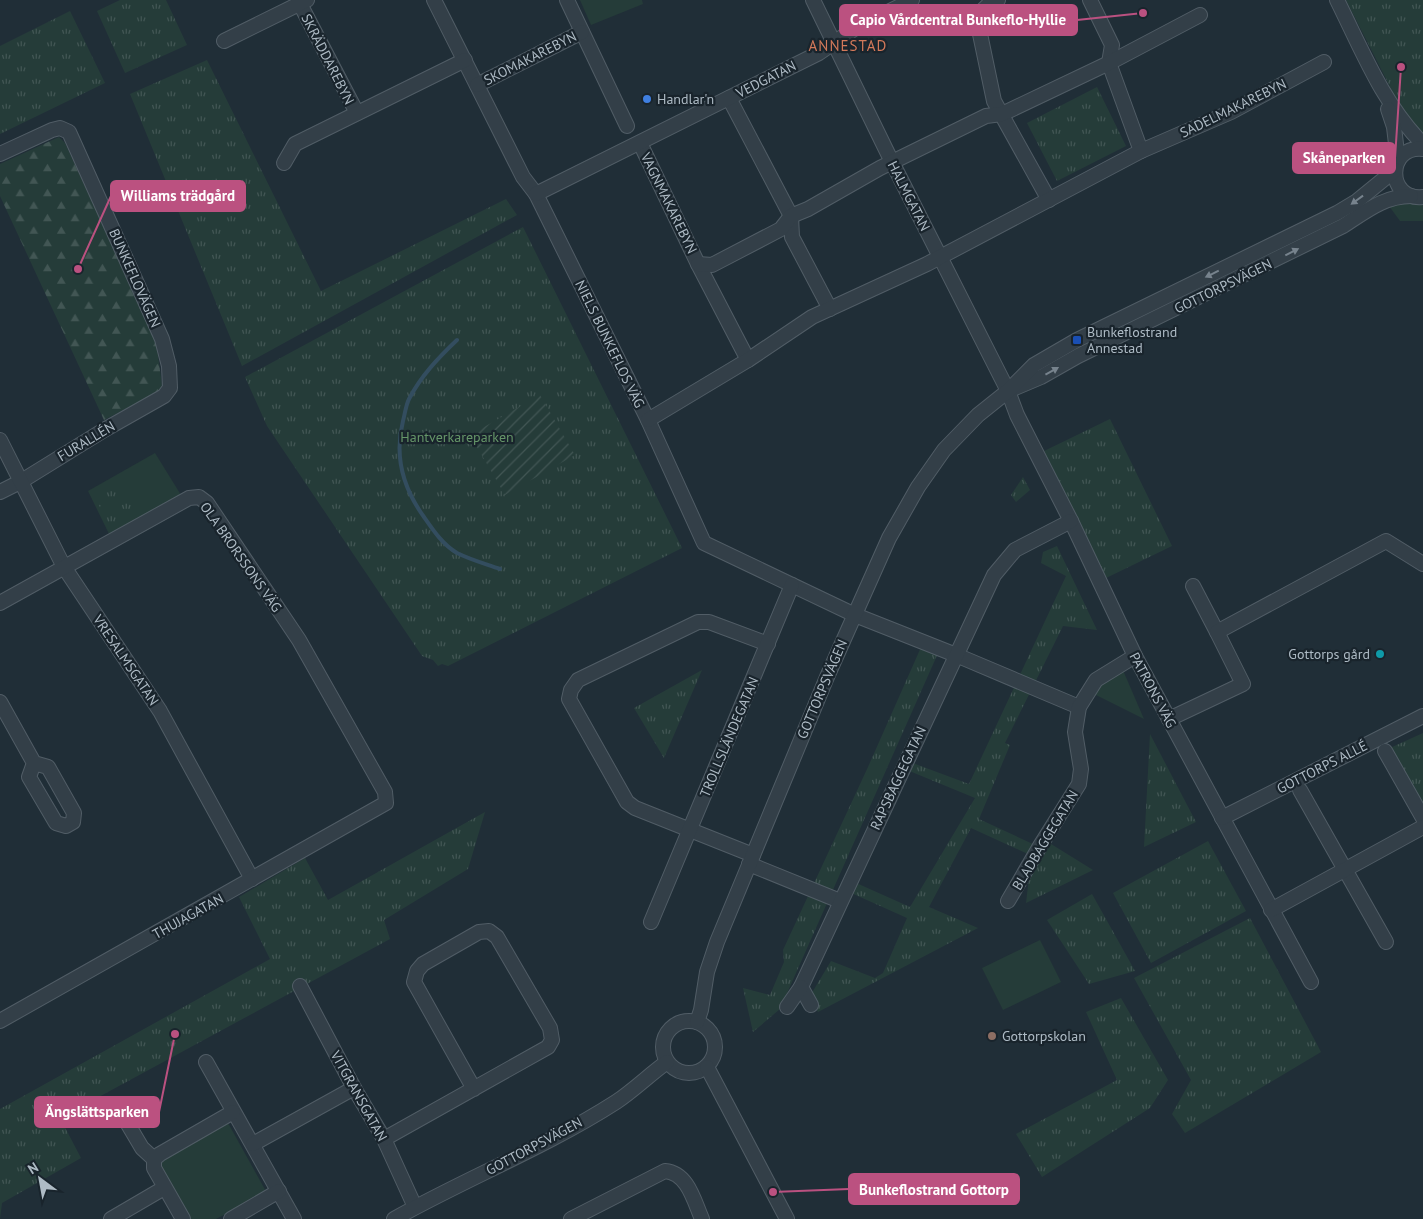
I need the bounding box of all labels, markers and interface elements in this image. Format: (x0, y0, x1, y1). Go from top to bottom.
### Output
callout: Capio Vårdcentral Bunkeflo-Hyllie (840, 5, 1077, 35)
text: Capio Vårdcentral Bunkeflo-Hyllie (850, 10, 1066, 29)
street label: SKRÄDDAREBYN (297, 11, 359, 107)
street label: SKOMAKAREBYN (481, 27, 579, 89)
district label: ANNESTAD (809, 36, 887, 55)
street label: VEDGATAN (732, 56, 799, 102)
street label: SADELMAKAREBYN (1177, 74, 1289, 142)
place label: Handlar'n (657, 90, 714, 108)
marker: Handlar'n (641, 93, 653, 105)
callout: Skåneparken (1293, 143, 1395, 173)
text: Skåneparken (1303, 148, 1385, 167)
street label: VAGNMAKAREBYN (636, 149, 701, 256)
street label: HALMGATAN (884, 158, 934, 234)
callout: Williams trädgård (111, 181, 245, 211)
text: Williams trädgård (121, 186, 235, 205)
one-way arrow (1350, 195, 1364, 205)
street label: BUNKEFLOVÄGEN (105, 226, 165, 330)
one-way arrow (1284, 248, 1299, 256)
street label: GOTTORPSVÄGEN (1171, 255, 1275, 317)
one-way arrow (1205, 270, 1220, 278)
street label: NIELS BUNKEFLOS VÄG (571, 277, 649, 411)
place label: Bunkeflostrand Annestad (1087, 323, 1177, 357)
marker: Bunkeflostrand Annestad (1071, 334, 1083, 346)
one-way arrow (1045, 367, 1059, 375)
street label: FURALLÉN (54, 417, 118, 465)
park label: Hantverkareparken (400, 428, 514, 446)
street label: OLA BRORSSONS VÄG (196, 498, 286, 616)
street label: VRESALMSGATAN (89, 610, 163, 709)
street label: GOTTORPSVÄGEN (793, 636, 851, 742)
place label: Gottorps gård (1288, 645, 1370, 663)
marker: Gottorps gård (1374, 648, 1386, 660)
street label: PATRONS VÄG (1126, 649, 1180, 731)
street label: TROLLSLÄNDEGATAN (696, 674, 762, 800)
street label: RAPSBAGGEGATAN (866, 723, 930, 833)
street label: GOTTORPS ALLÉ (1274, 736, 1370, 798)
street label: BLADBAGGEGATAN (1008, 787, 1082, 893)
street label: THUJAGATAN (149, 889, 227, 943)
place label: Gottorpskolan (1002, 1027, 1086, 1045)
marker: Gottorpskolan (986, 1030, 998, 1042)
street label: VITGRANSGATAN (326, 1047, 391, 1145)
callout: Ängslättsparken (35, 1097, 159, 1127)
text: Ängslättsparken (45, 1102, 149, 1121)
street label: GOTTORPSVÄGEN (483, 1113, 585, 1179)
north arrow (15, 1154, 65, 1204)
text: N (24, 1158, 42, 1178)
callout: Bunkeflostrand Gottorp (849, 1174, 1019, 1204)
text: Bunkeflostrand Gottorp (859, 1180, 1009, 1199)

